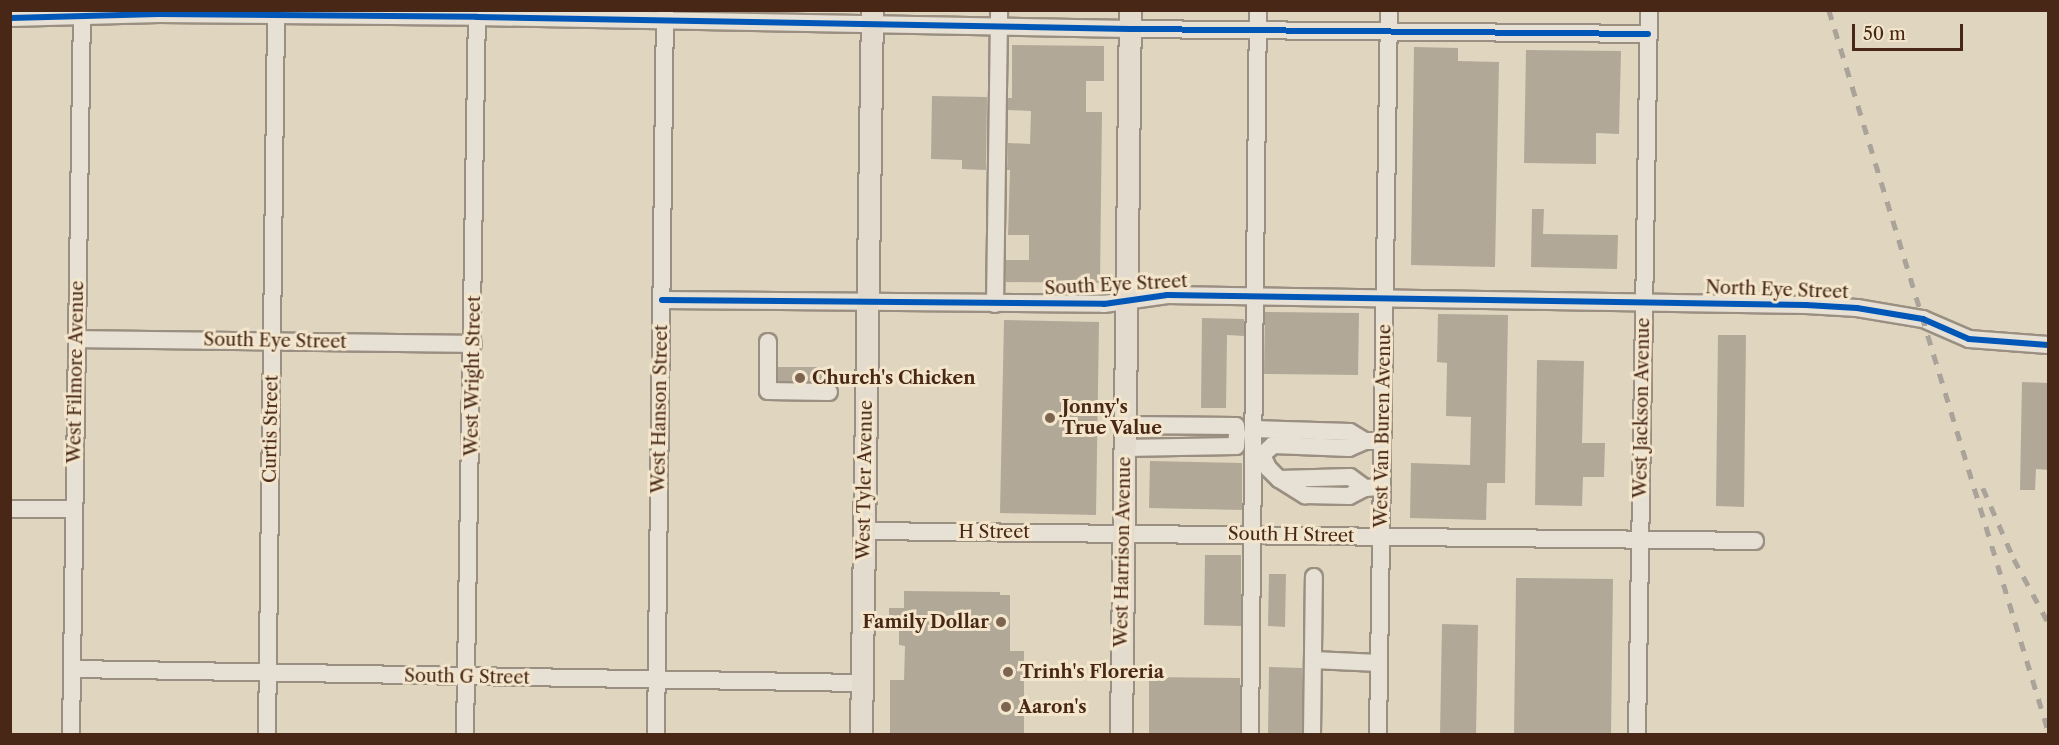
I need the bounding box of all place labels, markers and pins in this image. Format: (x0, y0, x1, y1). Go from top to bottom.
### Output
place label: Church's Chicken (812, 367, 975, 389)
marker: Church's Chicken (793, 371, 807, 385)
place label: Jonny's True Value (1062, 397, 1163, 440)
marker: Jonny's True Value (1043, 411, 1057, 425)
place label: Family Dollar (862, 611, 989, 633)
marker: Family Dollar (994, 615, 1008, 629)
place label: Trinh's Floreria (1020, 661, 1164, 683)
marker: Trinh's Floreria (1001, 665, 1015, 679)
place label: Aaron's (1018, 696, 1087, 718)
marker: Aaron's (999, 700, 1013, 714)

